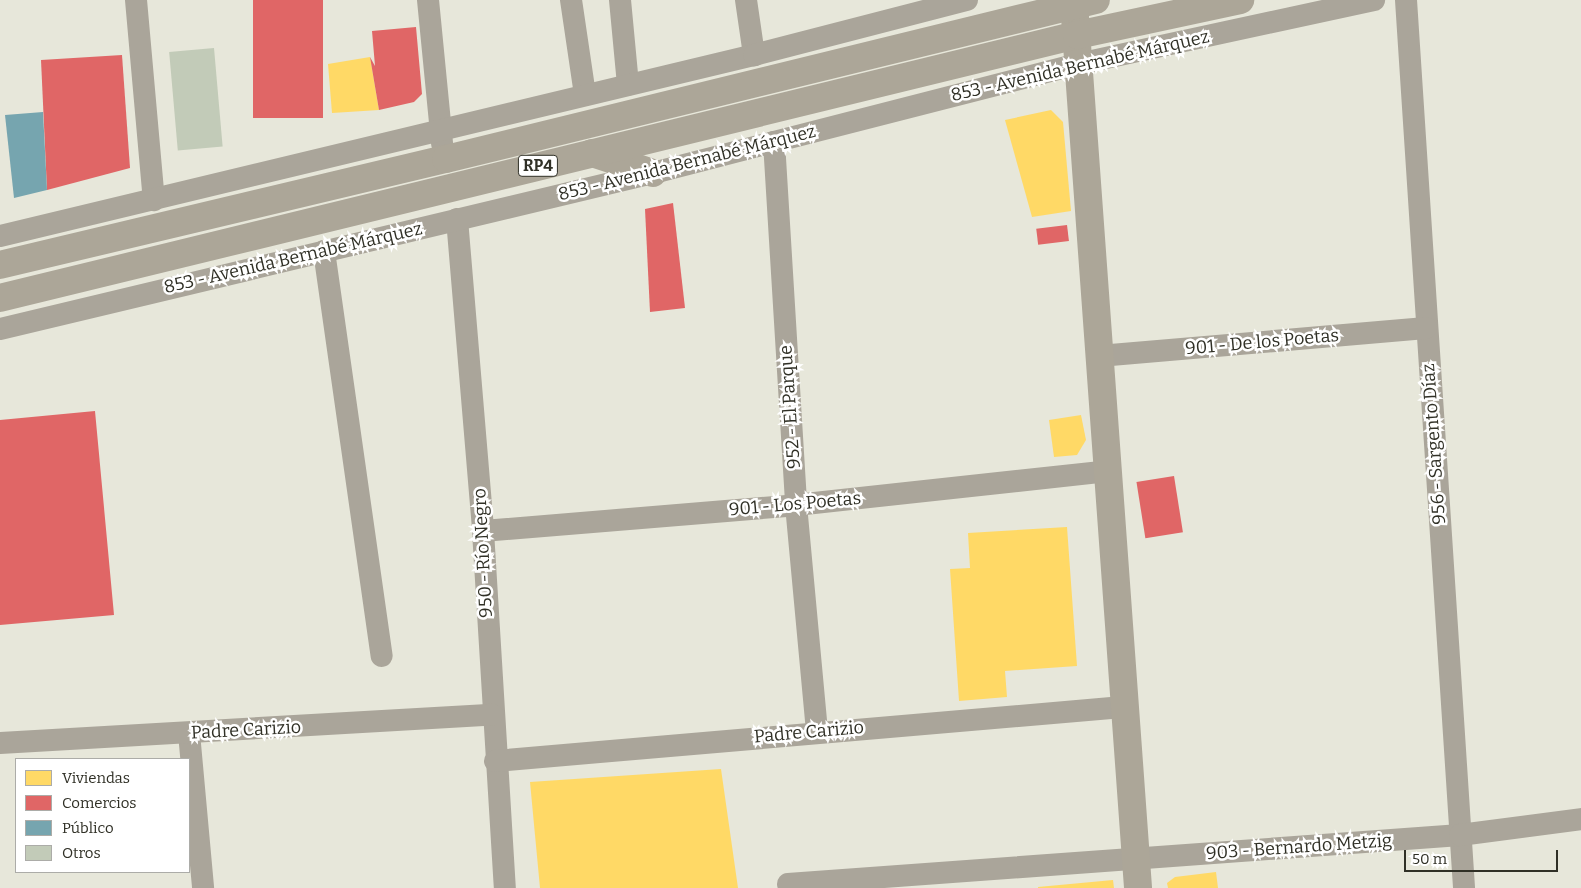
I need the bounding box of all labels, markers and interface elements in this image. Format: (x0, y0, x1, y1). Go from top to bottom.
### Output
street label: 853 - Avenida Bernabé Márquez (949, 26, 1211, 106)
street label: 853 - Avenida Bernabé Márquez (556, 121, 818, 205)
road number: RP4 (517, 153, 559, 180)
street label: 853 - Avenida Bernabé Márquez (162, 218, 424, 298)
street label: 901 - De los Poetas (1184, 325, 1340, 359)
street label: 952 - El Parque (775, 344, 805, 470)
street label: 956 - Sargento Díaz (1418, 363, 1450, 525)
street label: 901 - Los Poetas (728, 487, 862, 521)
street label: 950 - Río Negro (469, 488, 497, 618)
street label: Padre Carizio (190, 716, 302, 744)
street label: Padre Carizio (753, 716, 865, 748)
legend (15, 758, 190, 873)
text: Viviendas (62, 769, 130, 787)
text: Comercios (62, 794, 136, 812)
text: Público (62, 819, 114, 837)
street label: 903 - Bernardo Metzig (1205, 830, 1393, 864)
scale bar (1406, 840, 1560, 872)
text: Otros (62, 844, 101, 862)
text: 50 m (1412, 850, 1447, 868)

